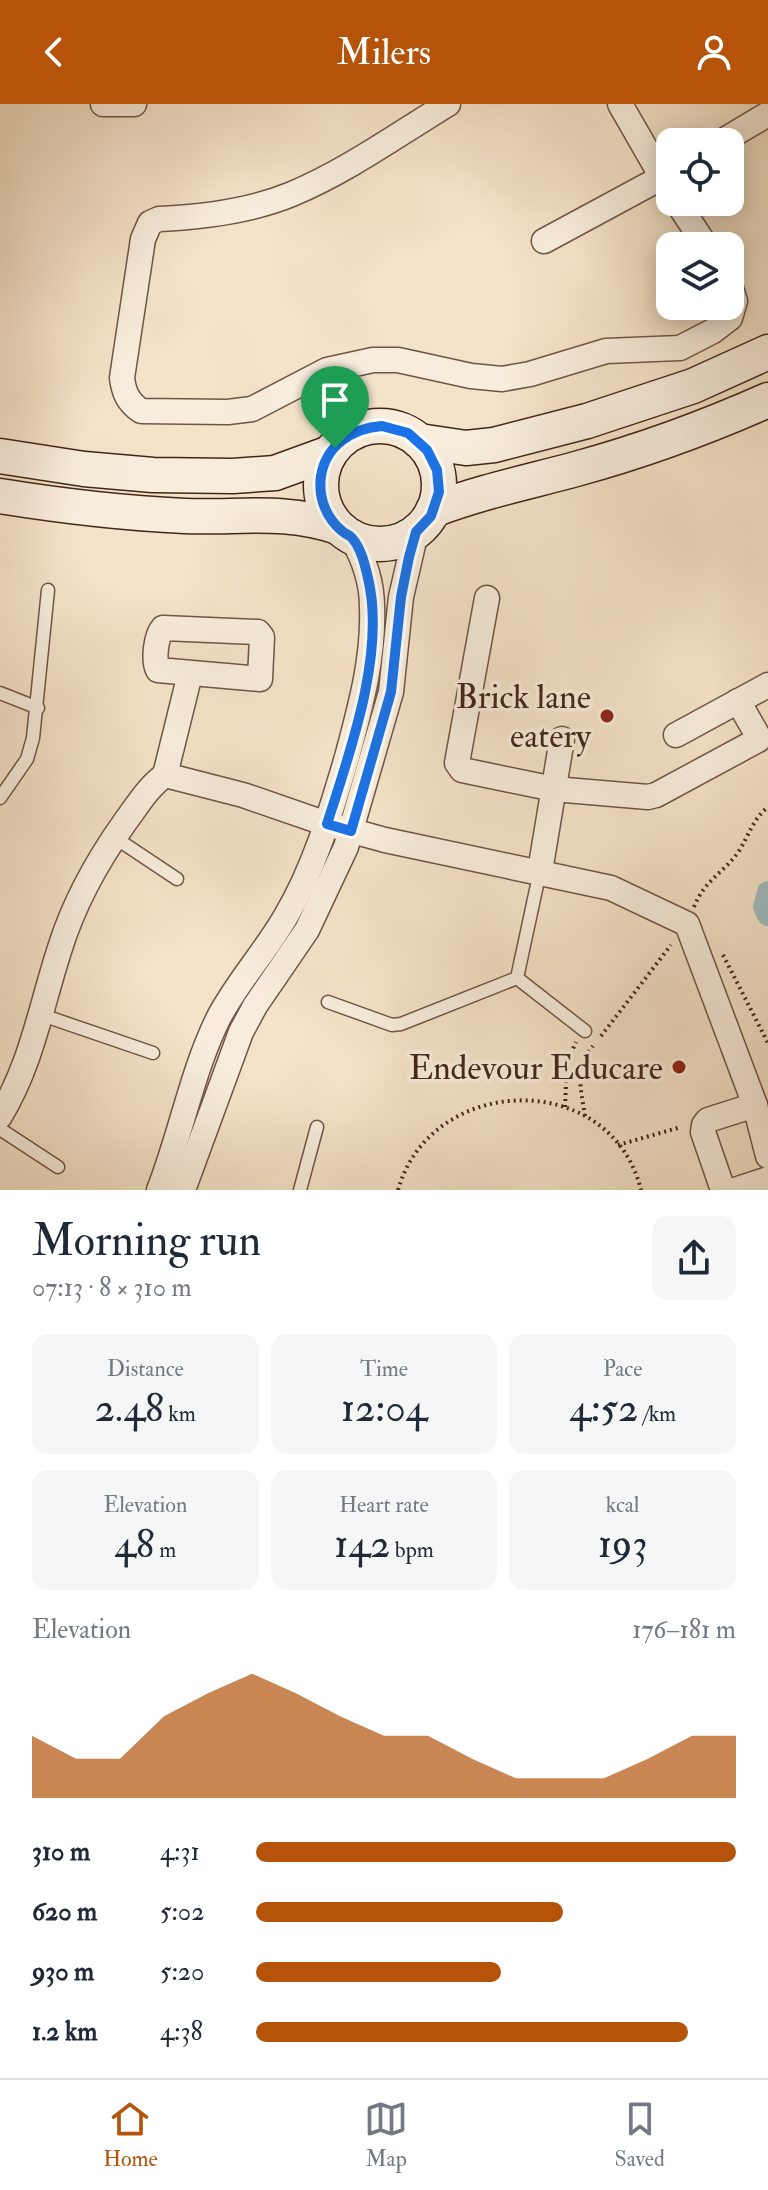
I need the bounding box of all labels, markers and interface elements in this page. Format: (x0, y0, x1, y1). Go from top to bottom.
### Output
icon: back (32, 30, 76, 74)
text: Milers (337, 30, 431, 75)
icon: person (692, 30, 736, 74)
map controls (656, 128, 744, 320)
button: locate (656, 128, 744, 216)
button: layers (656, 232, 744, 320)
pin (301, 366, 369, 448)
icon: arrive (313, 378, 357, 422)
place label: Brick lane eatery (456, 676, 592, 758)
marker: Brick lane eatery (598, 707, 616, 725)
place label: Endevour Educare (409, 1047, 663, 1090)
marker: Endevour Educare (670, 1058, 688, 1076)
text: Morning run (32, 1214, 261, 1269)
button: share (652, 1216, 736, 1300)
text: 07:13 · 8 × 310 m (32, 1272, 192, 1304)
text: Distance (107, 1355, 184, 1383)
text: Time (360, 1355, 408, 1383)
text: Pace (603, 1355, 642, 1383)
text: 2.48 (95, 1383, 164, 1434)
text: 12:04 (341, 1383, 427, 1434)
text: 4:52 (569, 1383, 638, 1434)
text: km (164, 1400, 196, 1428)
text: /km (638, 1400, 676, 1428)
text: Elevation (103, 1491, 187, 1519)
text: Heart rate (339, 1491, 429, 1519)
text: kcal (606, 1491, 640, 1519)
text: 48 (114, 1519, 155, 1570)
text: 142 (334, 1519, 390, 1570)
text: 193 (598, 1519, 648, 1570)
text: m (155, 1536, 176, 1564)
text: bpm (390, 1536, 434, 1564)
text: Elevation (32, 1614, 131, 1646)
text: 176–181 m (632, 1614, 736, 1646)
text: 310 m (32, 1836, 90, 1868)
text: 4:31 (160, 1836, 200, 1868)
text: 620 m (32, 1896, 97, 1928)
text: 5:02 (160, 1896, 204, 1928)
text: 930 m (32, 1956, 94, 1988)
text: 5:20 (160, 1956, 204, 1988)
text: 1.2 km (32, 2016, 98, 2048)
text: 4:38 (160, 2016, 203, 2048)
tab: Home (103, 2097, 158, 2173)
tab: Map (364, 2097, 408, 2173)
tab: Saved (615, 2097, 665, 2173)

